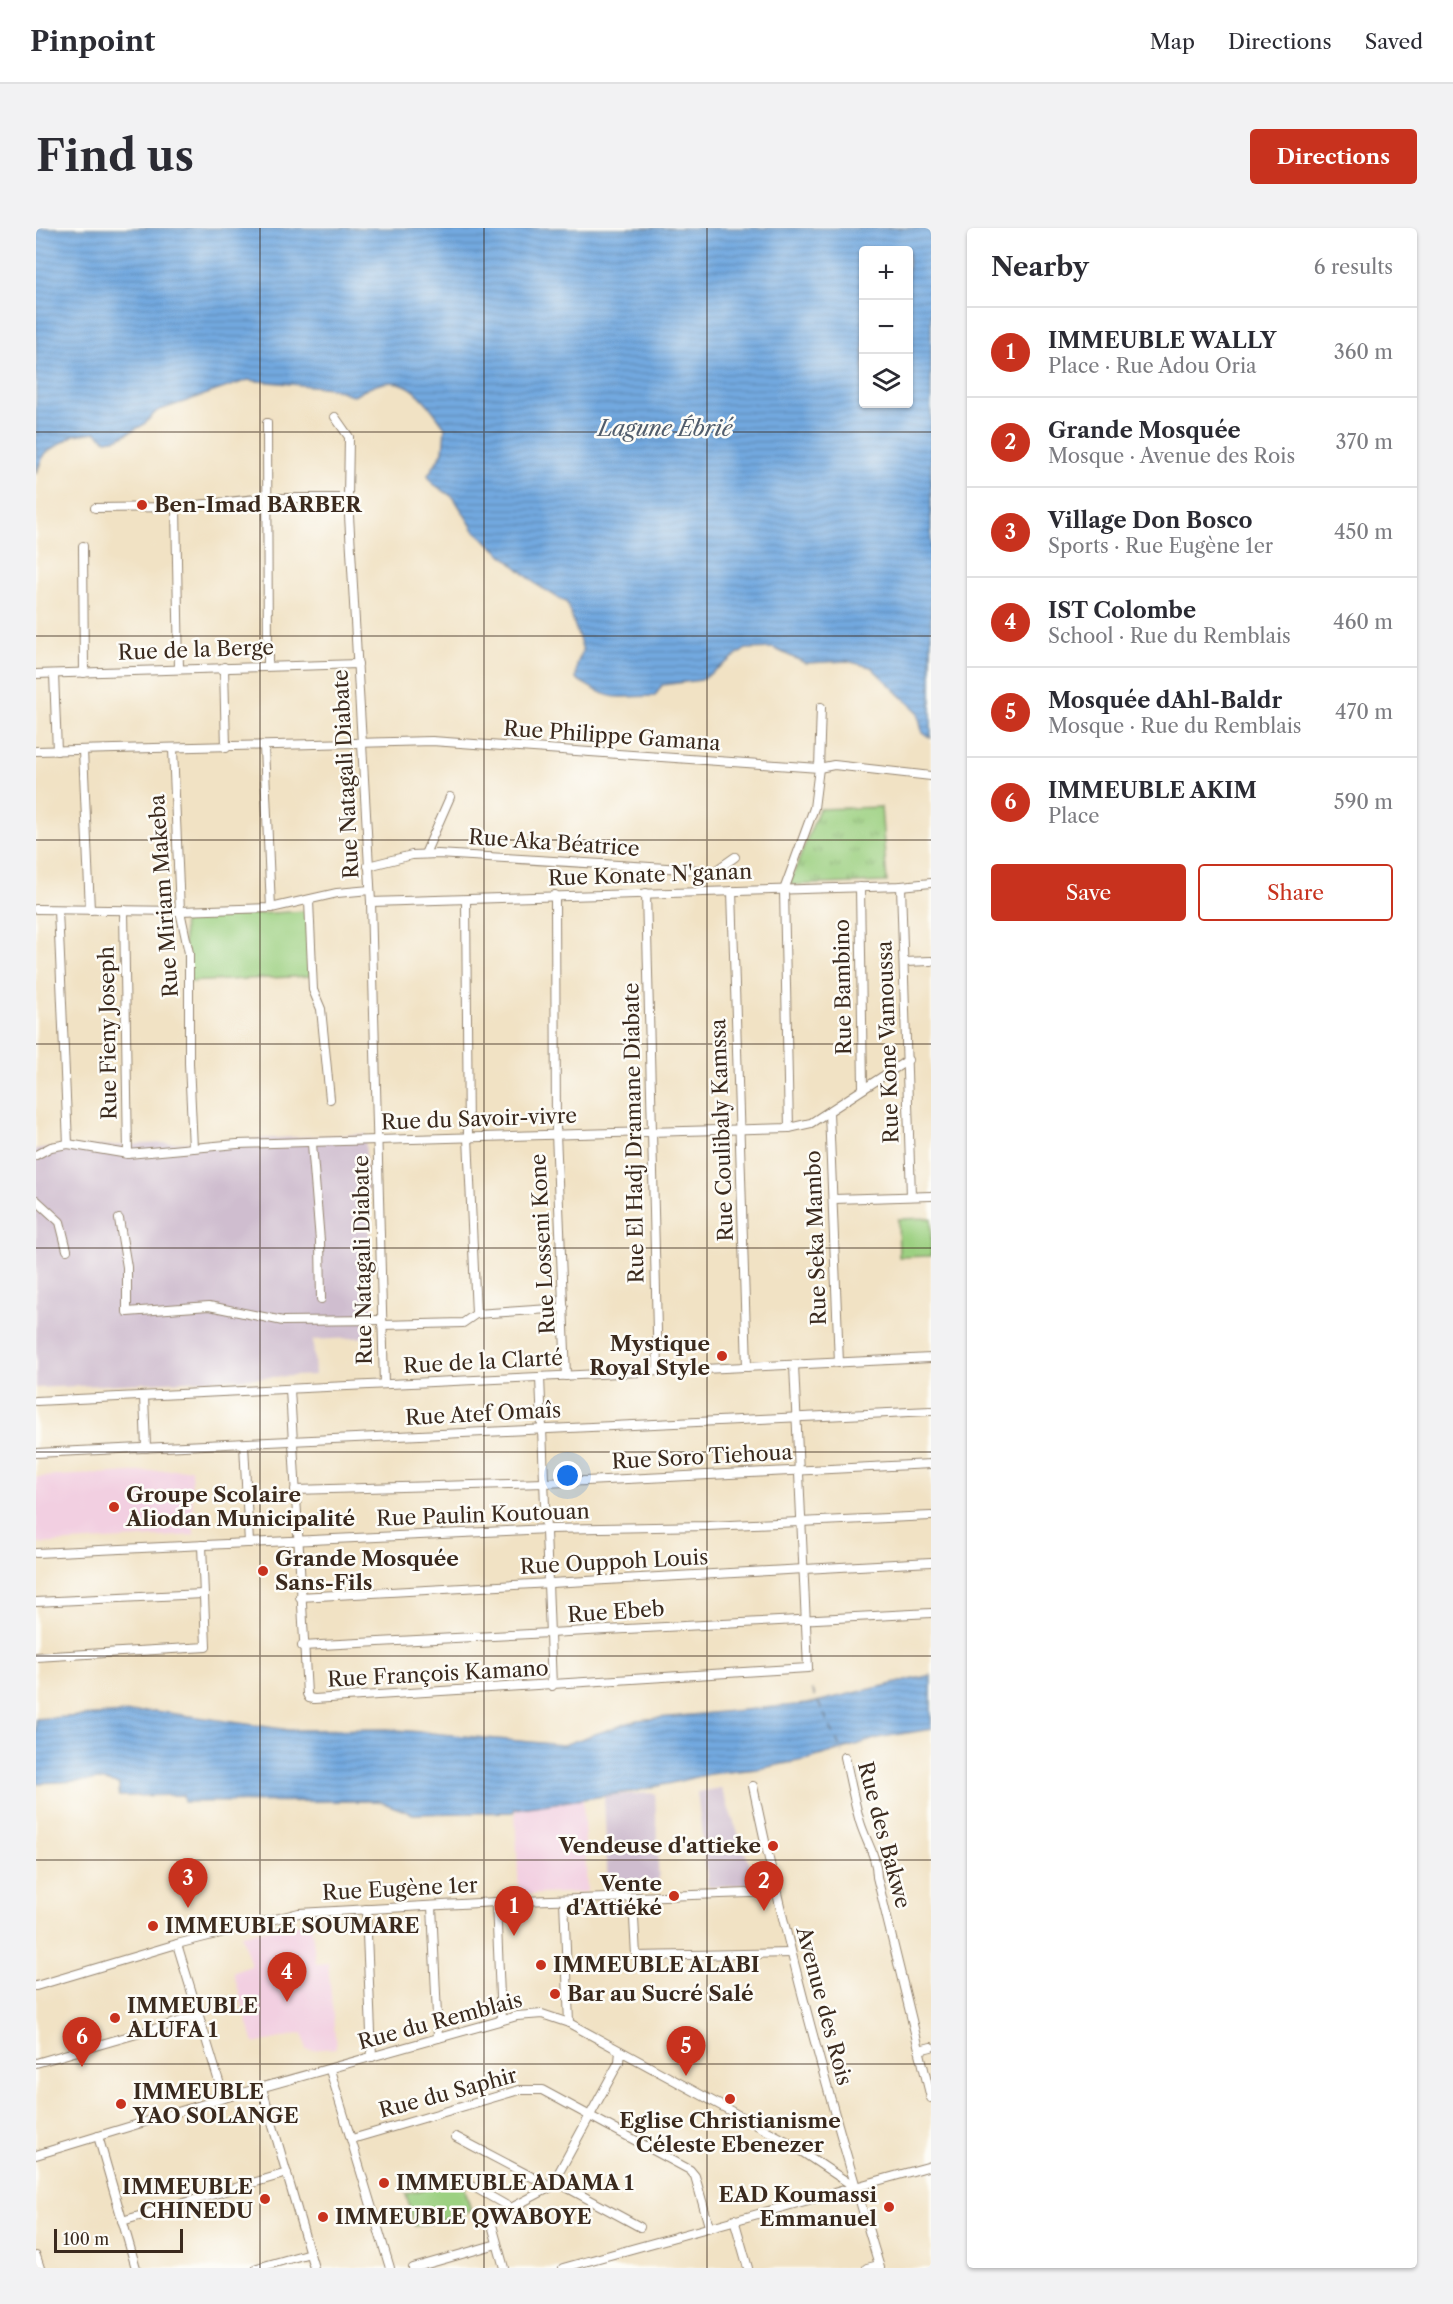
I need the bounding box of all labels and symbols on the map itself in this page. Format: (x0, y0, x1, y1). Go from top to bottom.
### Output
water label: Lagune Ébrié (596, 414, 734, 442)
place label: Ben-Imad BARBER (154, 492, 362, 517)
marker: Ben-Imad BARBER (135, 498, 149, 512)
street label: Rue de la Berge (117, 634, 275, 665)
street label: Rue Natagali Diabate (328, 669, 363, 879)
street label: Rue Philippe Gamana (503, 715, 722, 756)
street label: Rue Miriam Makeba (144, 793, 183, 998)
street label: Rue Aka Béatrice (468, 824, 640, 861)
street label: Rue Konate N'ganan (547, 858, 752, 891)
street label: Rue Bambino (829, 919, 856, 1055)
street label: Rue Kone Vamoussa (871, 939, 904, 1144)
street label: Rue Fieny Joseph (93, 946, 122, 1120)
street label: Rue El Hadj Dramane Diabate (618, 983, 649, 1284)
street label: Rue Coulibaly Kamssa (705, 1017, 738, 1242)
street label: Rue du Savoir-vivre (380, 1103, 577, 1134)
street label: Rue Seka Mambo (800, 1150, 831, 1326)
street label: Rue Losseni Kone (525, 1153, 560, 1335)
street label: Rue Natagali Diabate (348, 1155, 377, 1365)
place label: Mystique Royal Style (589, 1331, 710, 1380)
street label: Rue de la Clarté (402, 1345, 564, 1378)
marker: Mystique Royal Style (715, 1349, 729, 1363)
street label: Rue Atef Omaîs (404, 1397, 562, 1430)
street label: Rue Soro Tiehoua (611, 1439, 794, 1474)
your location (553, 1461, 582, 1490)
place label: Groupe Scolaire Aliodan Municipalité (125, 1482, 355, 1531)
street label: Rue Paulin Koutouan (376, 1498, 590, 1531)
marker: Groupe Scolaire Aliodan Municipalité (107, 1500, 121, 1514)
street label: Rue Ouppoh Louis (519, 1544, 709, 1579)
place label: Grande Mosquée Sans-Fils (275, 1546, 459, 1595)
marker: Grande Mosquée Sans-Fils (256, 1564, 270, 1578)
street label: Rue Ebeb (567, 1596, 665, 1627)
street label: Rue François Kamano (327, 1655, 549, 1692)
street label: Rue des Bakwe (853, 1759, 916, 1911)
place label: Vendeuse d'attieke (558, 1833, 761, 1858)
marker: Vendeuse d'attieke (766, 1839, 780, 1853)
pin: 3 (168, 1858, 208, 1908)
pin: 2 (744, 1862, 784, 1911)
place label: Vente d'Attiéké (566, 1871, 662, 1920)
street label: Rue Eugène 1er (322, 1872, 479, 1905)
pin: 1 (494, 1886, 534, 1936)
marker: Vente d'Attiéké (667, 1889, 681, 1903)
place label: IMMEUBLE SOUMARE (165, 1913, 419, 1938)
marker: IMMEUBLE SOUMARE (146, 1919, 160, 1933)
street label: Avenue des Rois (791, 1923, 858, 2088)
pin: 4 (268, 1952, 306, 2002)
place label: IMMEUBLE ALABI (553, 1952, 760, 1977)
marker: IMMEUBLE ALABI (534, 1958, 548, 1972)
place label: Bar au Sucré Salé (567, 1981, 754, 2006)
street label: Rue du Remblais (355, 1987, 525, 2054)
marker: Bar au Sucré Salé (548, 1987, 562, 2001)
place label: IMMEUBLE ALUFA 1 (126, 1993, 258, 2042)
marker: IMMEUBLE ALUFA 1 (108, 2011, 122, 2025)
pin: 6 (62, 2018, 102, 2067)
pin: 5 (666, 2026, 706, 2076)
street label: Rue du Saphir (376, 2062, 520, 2123)
place label: IMMEUBLE YAO SOLANGE (132, 2079, 299, 2128)
marker: Eglise Christianisme Céleste Ebenezer (723, 2092, 737, 2106)
marker: IMMEUBLE YAO SOLANGE (114, 2097, 128, 2111)
place label: Eglise Christianisme Céleste Ebenezer (619, 2108, 841, 2157)
place label: IMMEUBLE ADAMA 1 (396, 2170, 634, 2195)
place label: IMMEUBLE CHINEDU (122, 2174, 253, 2223)
marker: IMMEUBLE ADAMA 1 (377, 2176, 391, 2190)
place label: EAD Koumassi Emmanuel (718, 2182, 878, 2231)
marker: IMMEUBLE CHINEDU (258, 2192, 272, 2206)
marker: EAD Koumassi Emmanuel (882, 2200, 896, 2214)
place label: IMMEUBLE QWABOYE (335, 2204, 592, 2229)
marker: IMMEUBLE QWABOYE (316, 2210, 330, 2224)
scale bar (54, 2226, 183, 2254)

